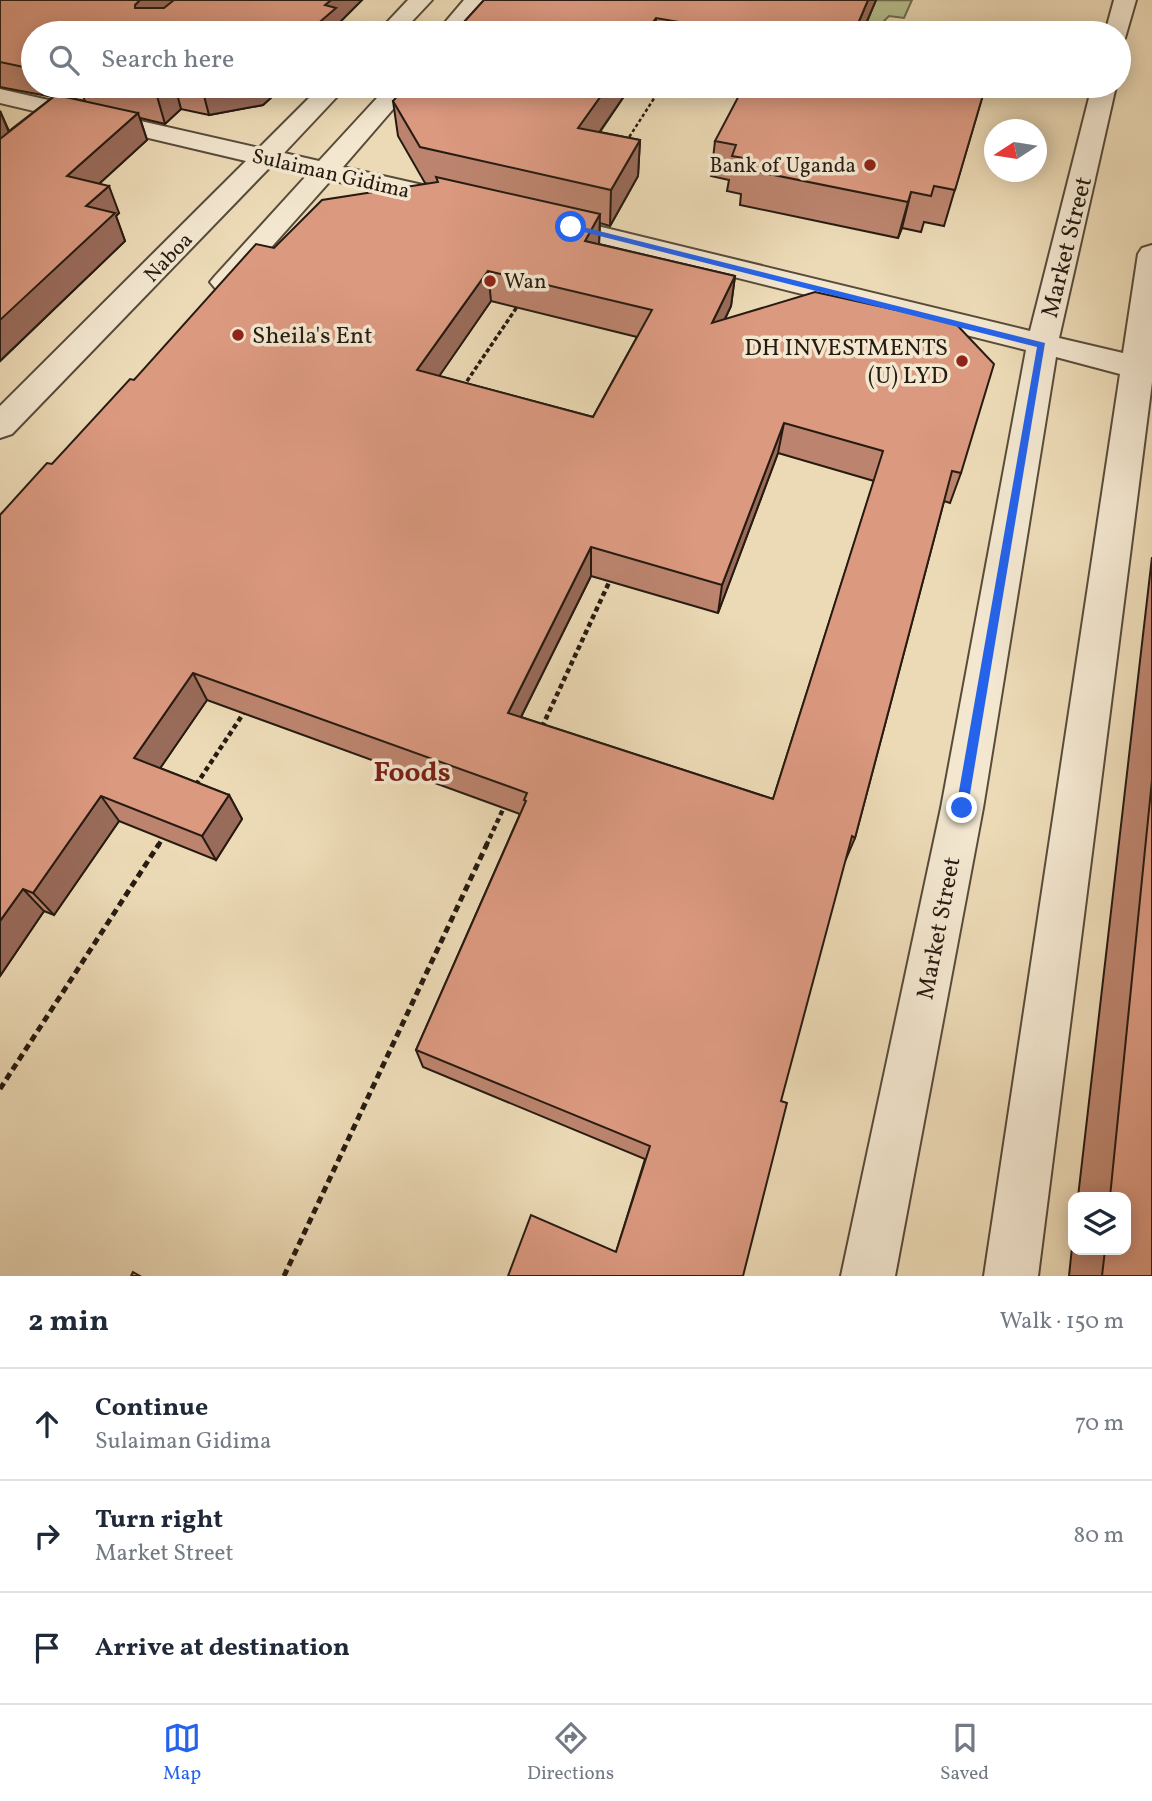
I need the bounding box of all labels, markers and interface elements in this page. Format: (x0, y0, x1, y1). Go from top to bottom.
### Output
search box (21, 21, 1131, 98)
icon: search (45, 41, 83, 79)
text: Search here (101, 42, 234, 78)
north arrow (984, 119, 1047, 182)
street label: Sulaiman Gidima (249, 142, 412, 207)
place label: Bank of Uganda (709, 152, 856, 181)
marker: Bank of Uganda (862, 157, 878, 173)
street label: Market Street (1034, 173, 1102, 322)
route start (555, 211, 586, 242)
street label: Naboa (138, 227, 200, 289)
place label: Wan (504, 268, 547, 297)
marker: Wan (482, 273, 498, 289)
place label: Sheila's Ent (252, 320, 373, 354)
marker: Sheila's Ent (230, 327, 246, 343)
place label: DH INVESTMENTS (U) LYD (744, 332, 948, 394)
marker: DH INVESTMENTS (U) LYD (954, 353, 970, 369)
district label: Foods (373, 754, 451, 793)
route end (946, 792, 977, 823)
street label: Market Street (909, 854, 970, 1003)
map controls (1068, 1192, 1131, 1255)
button: layers (1068, 1192, 1131, 1255)
text: 2 min (28, 1301, 109, 1343)
text: Walk · 150 m (1000, 1306, 1124, 1338)
text: Continue (95, 1390, 208, 1426)
icon: ahead (28, 1405, 66, 1443)
text: 70 m (1075, 1408, 1124, 1440)
text: Sulaiman Gidima (95, 1426, 272, 1458)
text: Turn right (95, 1502, 223, 1538)
icon: right (28, 1517, 66, 1555)
text: 80 m (1074, 1520, 1124, 1552)
text: Market Street (95, 1538, 234, 1570)
icon: arrive (28, 1629, 66, 1667)
text: Arrive at destination (95, 1630, 350, 1666)
tab: Map (163, 1719, 201, 1787)
tab: Directions (527, 1719, 614, 1787)
tab: Saved (940, 1719, 989, 1787)

